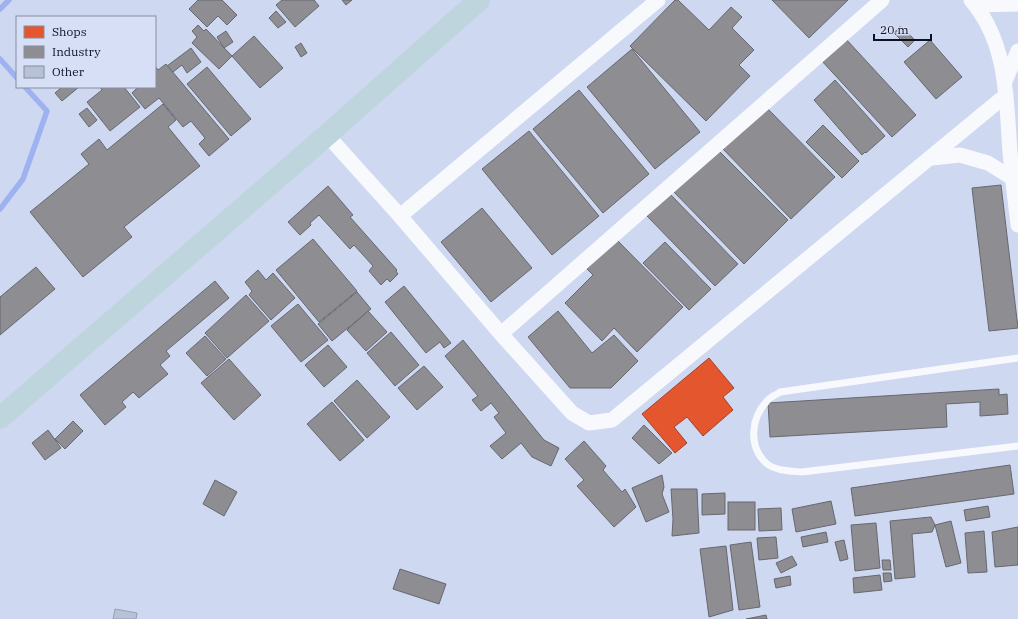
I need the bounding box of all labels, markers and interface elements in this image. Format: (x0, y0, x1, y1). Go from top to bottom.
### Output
legend (16, 16, 156, 88)
scale bar (874, 16, 931, 42)
text: 20 m (880, 22, 909, 37)
text: Shops (52, 24, 87, 39)
text: Industry (52, 44, 101, 59)
text: Other (52, 64, 85, 79)

